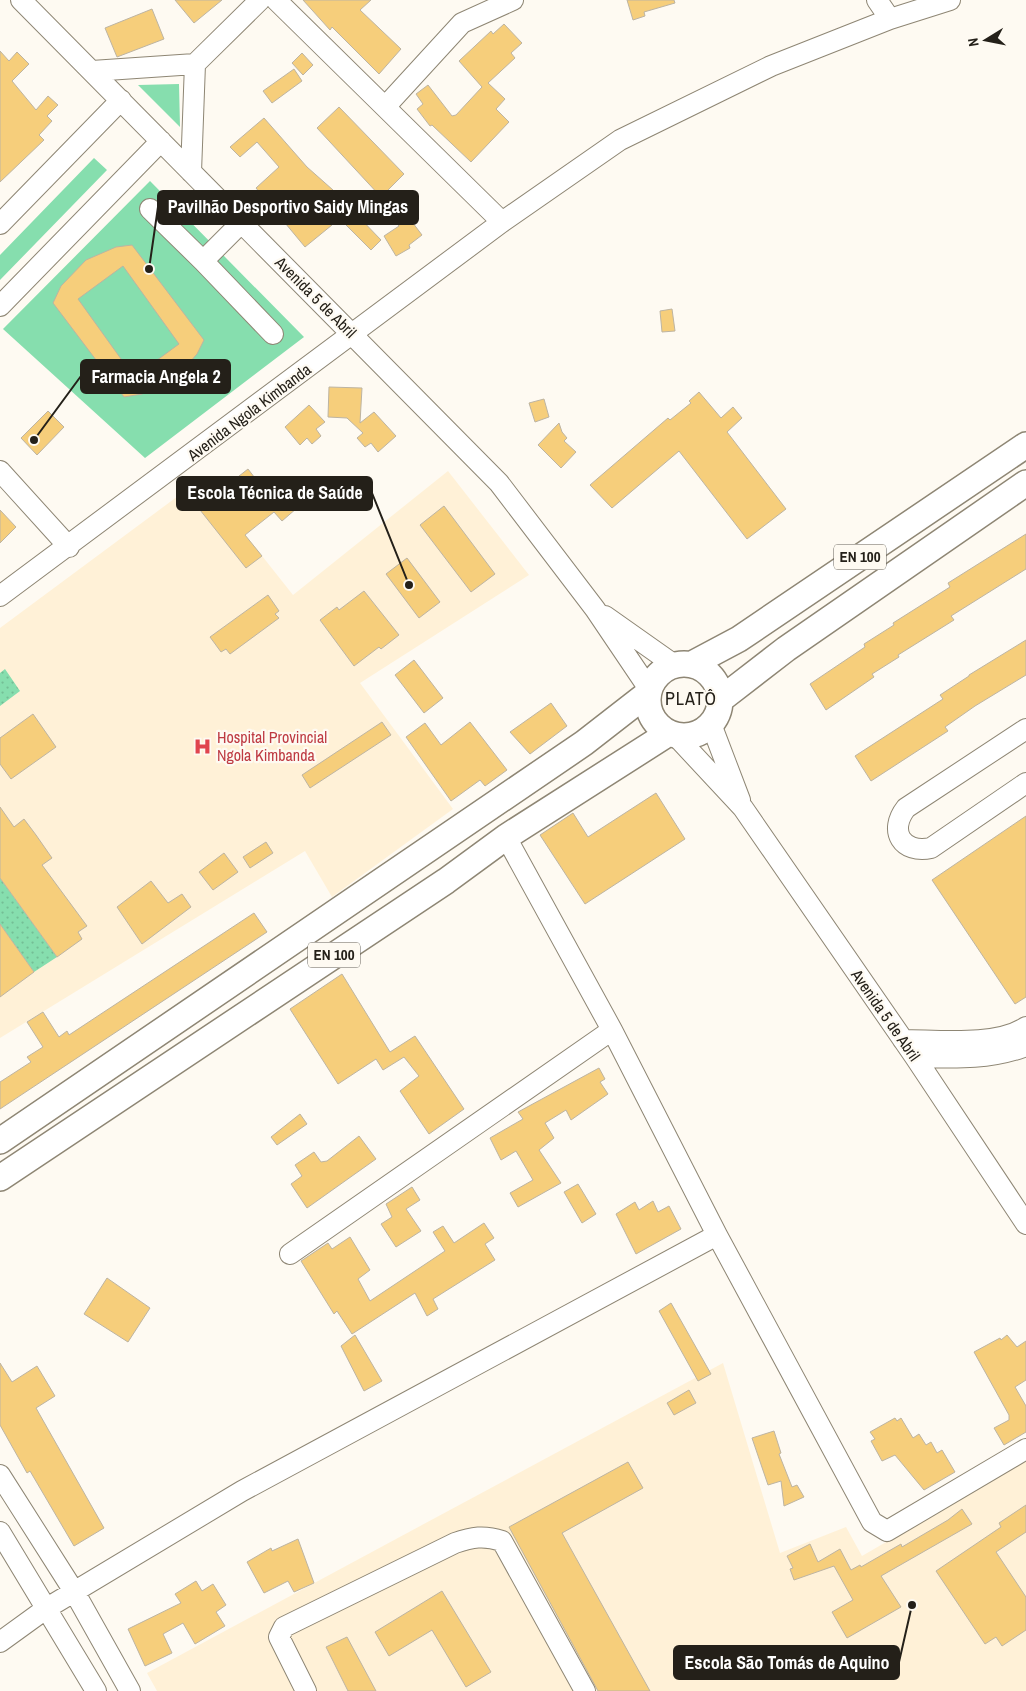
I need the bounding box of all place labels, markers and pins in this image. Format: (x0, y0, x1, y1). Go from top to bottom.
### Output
callout: Pavilhão Desportivo Saidy Mingas (158, 191, 418, 224)
callout: Farmacia Angela 2 (81, 360, 230, 393)
callout: Escola Técnica de Saúde (177, 477, 372, 510)
place label: Hospital Provincial Ngola Kimbanda (217, 726, 327, 766)
hospital icon: Hospital Provincial Ngola Kimbanda (193, 736, 213, 756)
callout: Escola São Tomás de Aquino (674, 1646, 899, 1679)

